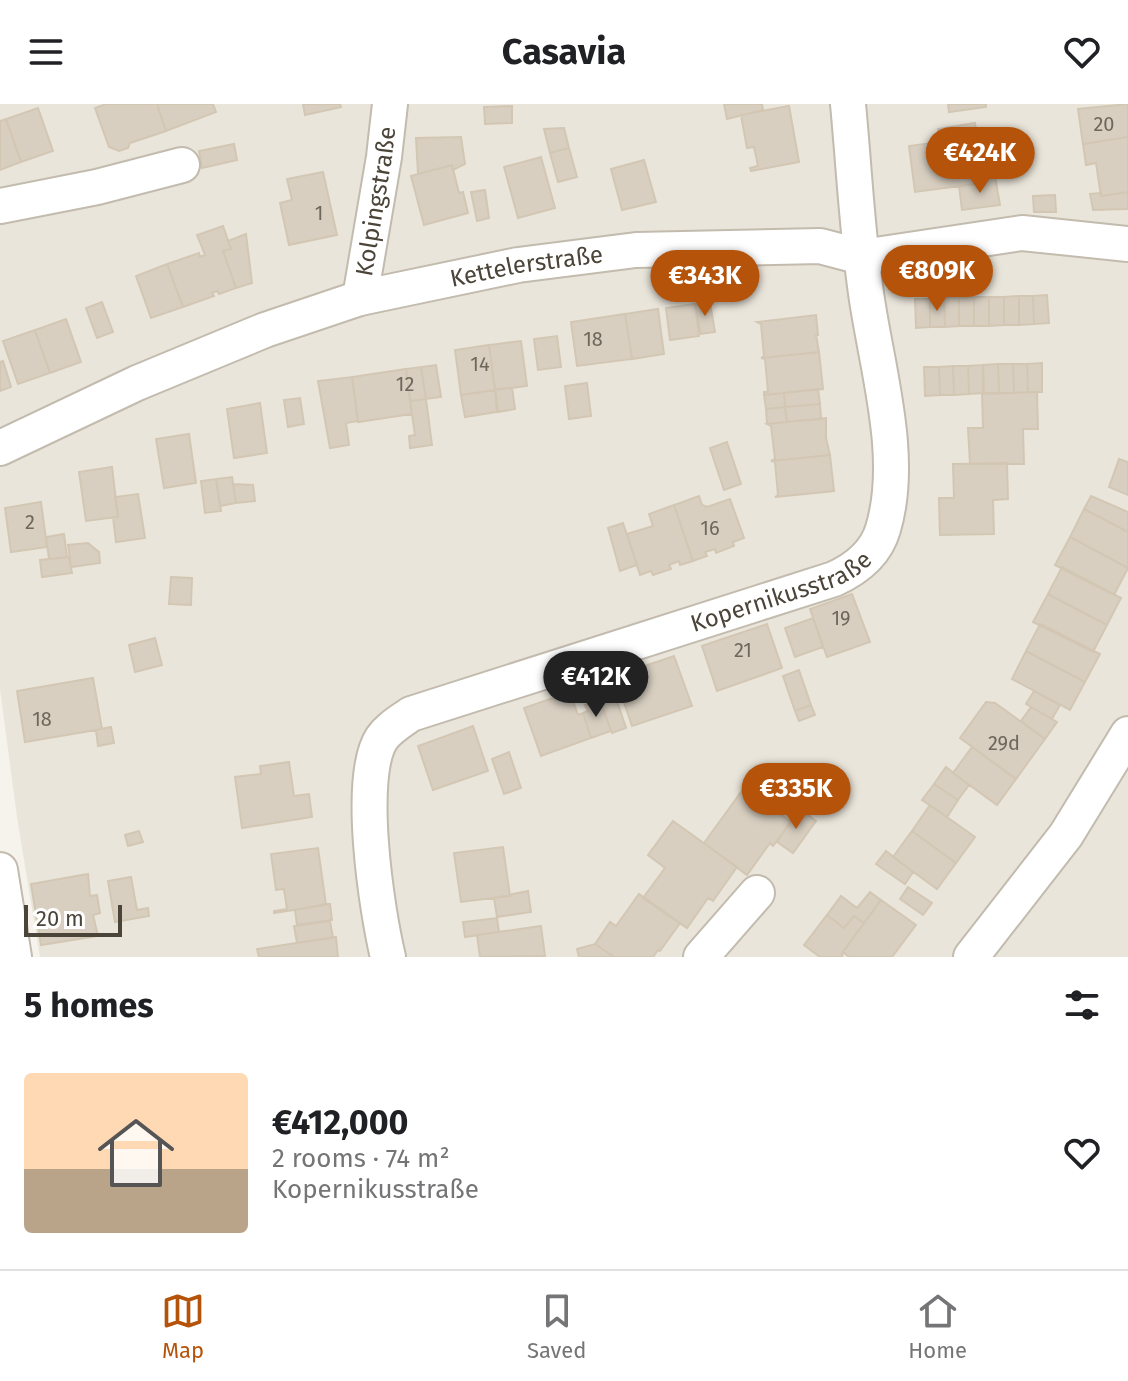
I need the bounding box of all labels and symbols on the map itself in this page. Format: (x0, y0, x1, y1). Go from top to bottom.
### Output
house number: 20 (1093, 112, 1115, 136)
street label: Kolpingstraße (350, 125, 401, 278)
pin: €424K (924, 127, 1036, 195)
house number: 1 (315, 201, 323, 225)
street label: Kettelerstraße (447, 240, 605, 293)
pin: €809K (881, 245, 993, 313)
pin: €343K (649, 250, 761, 318)
house number: 18 (583, 327, 603, 351)
house number: 14 (470, 352, 490, 376)
house number: 12 (396, 372, 414, 396)
house number: 2 (25, 510, 35, 534)
house number: 16 (700, 516, 720, 540)
street label: Kopernikusstraße (687, 545, 877, 638)
house number: 19 (831, 606, 851, 630)
house number: 21 (734, 638, 752, 662)
pin: €412K (540, 651, 652, 719)
house number: 18 (32, 707, 52, 731)
house number: 29d (988, 731, 1020, 755)
pin: €335K (740, 763, 852, 831)
scale bar (24, 901, 122, 937)

